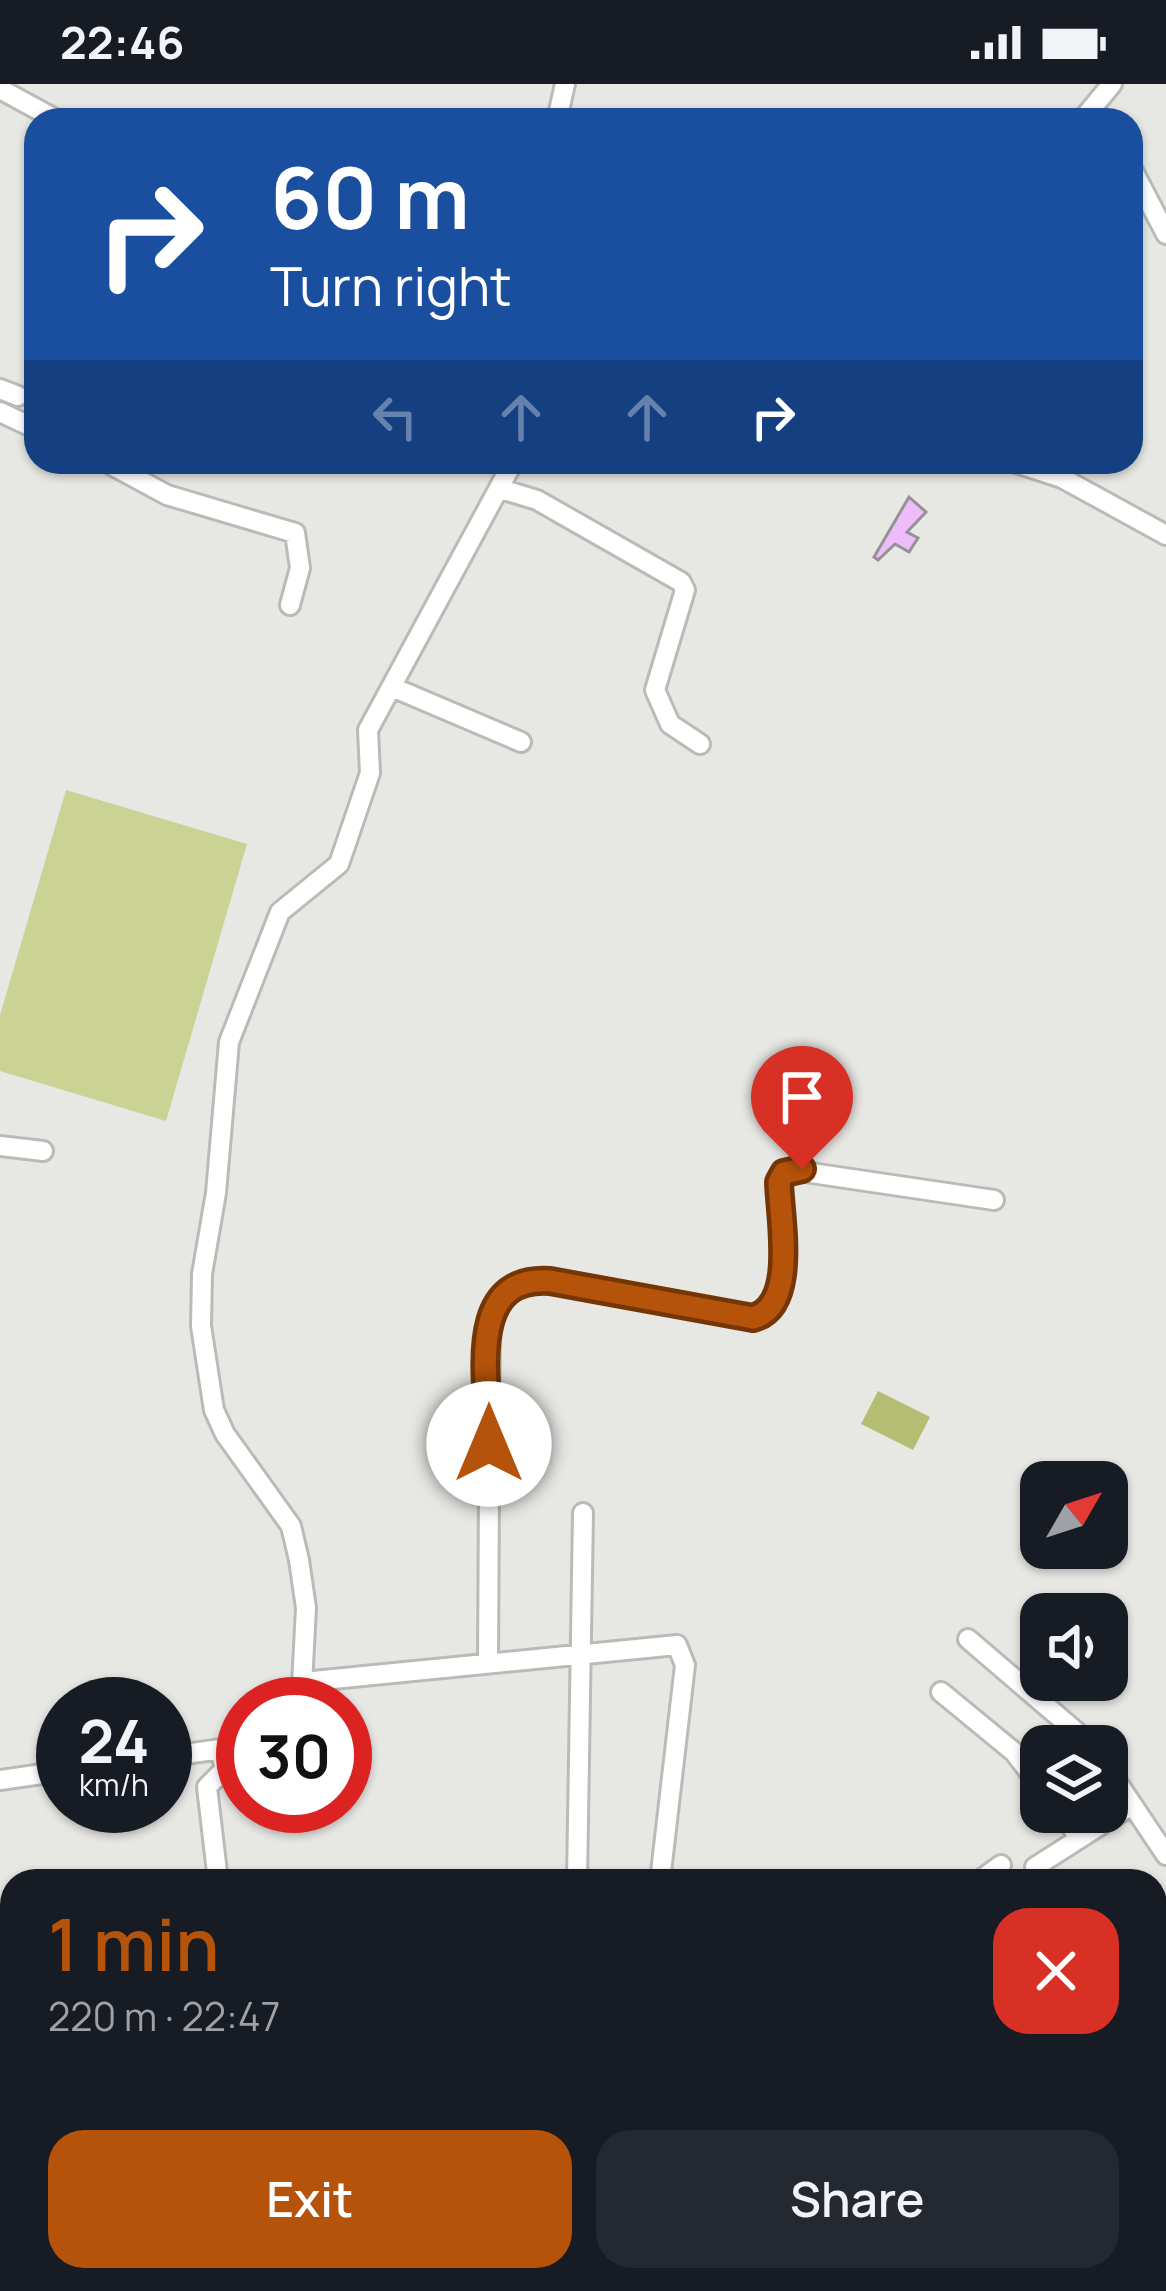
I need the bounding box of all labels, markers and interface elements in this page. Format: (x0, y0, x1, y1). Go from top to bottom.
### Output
text: 22:46 (60, 11, 184, 73)
text: 60 m (270, 139, 470, 254)
icon: right (72, 156, 228, 312)
text: Turn right (270, 248, 512, 322)
icon: left (362, 384, 428, 450)
icon: ahead (488, 384, 554, 450)
icon: ahead (614, 384, 680, 450)
icon: right (740, 384, 806, 450)
pin (751, 1046, 853, 1169)
icon: arrive (769, 1064, 835, 1130)
position arrow (426, 1381, 552, 1507)
north arrow (1020, 1461, 1128, 1569)
map controls (1020, 1461, 1128, 1833)
button: sound (1020, 1593, 1128, 1701)
speed limit sign: 30 (216, 1677, 372, 1833)
text: 24 (78, 1699, 150, 1781)
button: layers (1020, 1725, 1128, 1833)
text: km/h (79, 1764, 149, 1805)
text: 1 min (48, 1894, 220, 1993)
button: close (993, 1908, 1119, 2034)
text: 220 m · 22:47 (48, 1989, 280, 2043)
button: Exit (48, 2130, 572, 2268)
button: Share (596, 2130, 1119, 2268)

